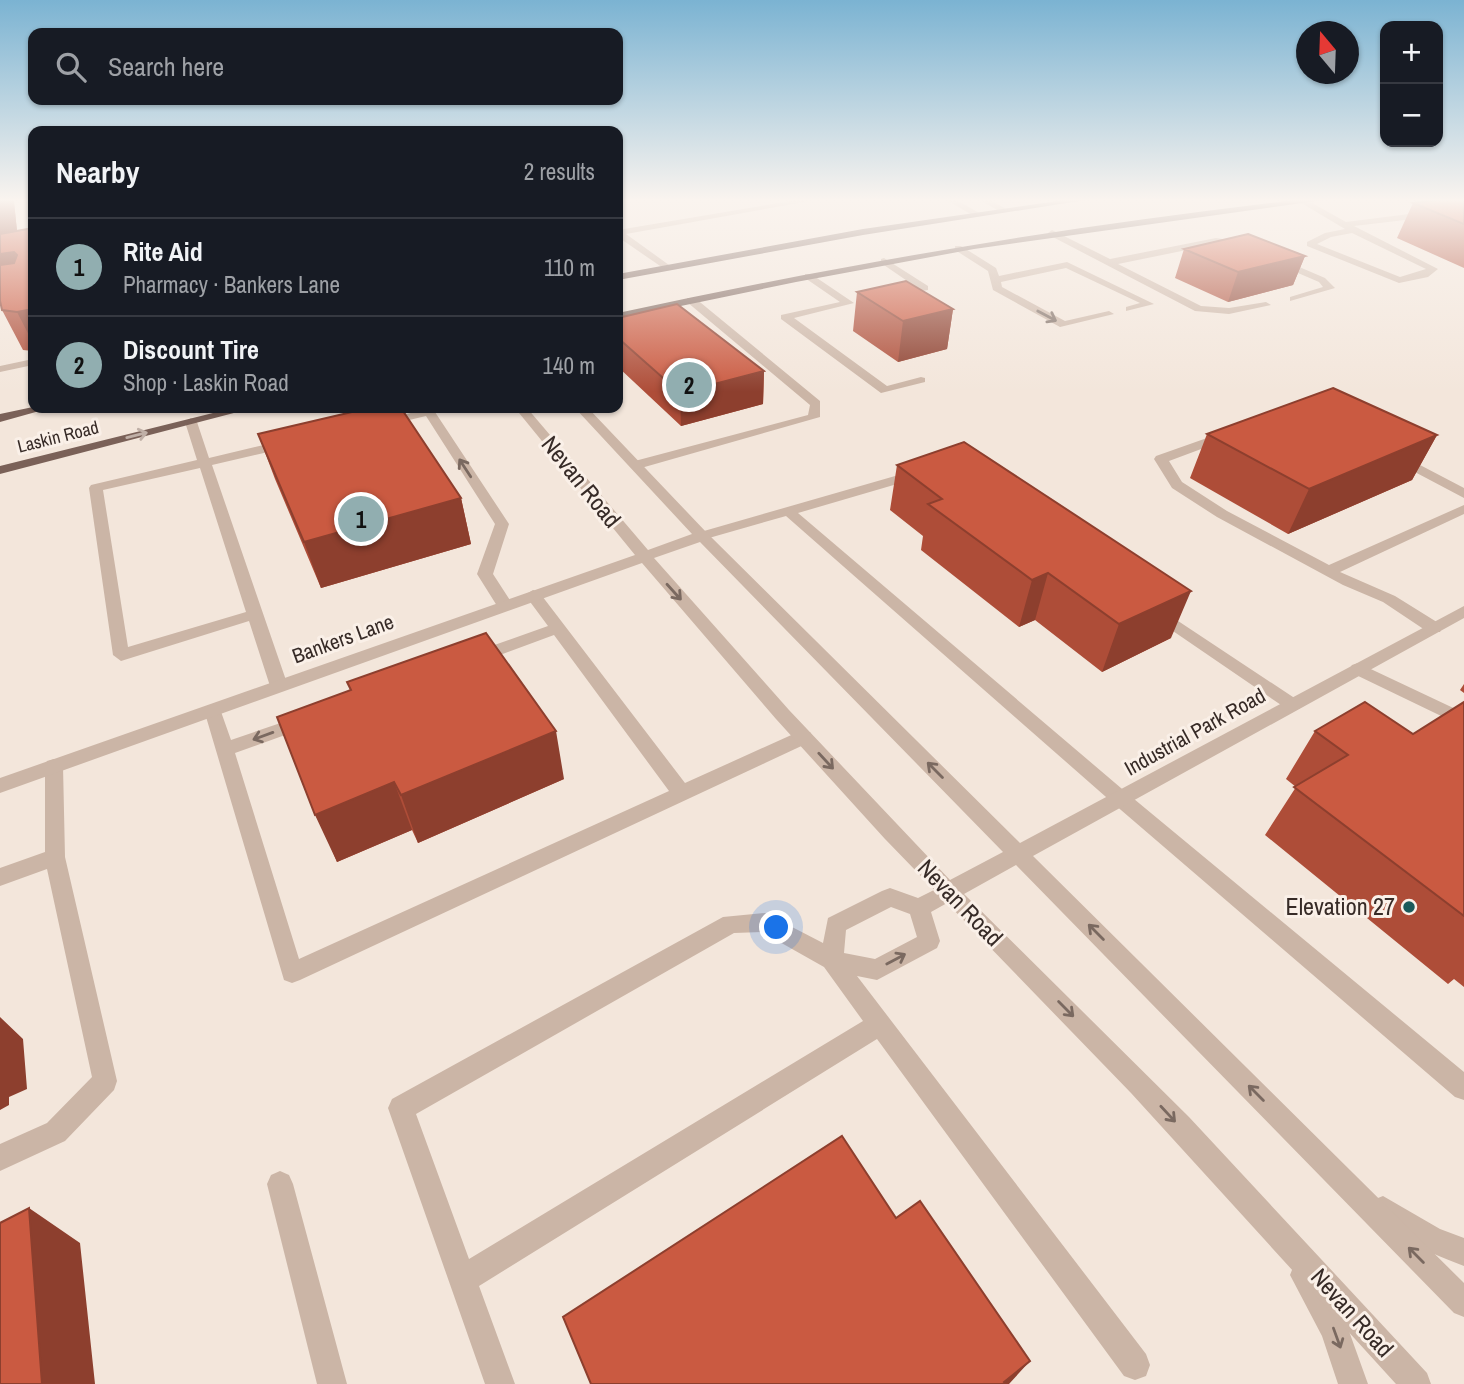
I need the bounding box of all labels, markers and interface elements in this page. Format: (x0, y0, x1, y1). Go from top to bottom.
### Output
north arrow (1296, 21, 1359, 84)
map controls (1380, 21, 1443, 147)
button: + (1380, 21, 1443, 84)
search box (28, 28, 623, 105)
icon: search (52, 48, 90, 86)
text: Search here (108, 49, 224, 84)
button: − (1380, 84, 1443, 147)
text: Nearby (56, 152, 139, 192)
text: 2 results (524, 156, 595, 187)
text: Rite Aid (123, 234, 203, 269)
text: 1 (74, 252, 84, 283)
text: 110 m (544, 252, 595, 283)
text: Pharmacy · Bankers Lane (123, 269, 340, 300)
one-way arrow (1036, 310, 1057, 323)
text: Discount Tire (123, 332, 259, 367)
text: 2 (74, 350, 84, 381)
text: 140 m (543, 350, 595, 381)
pin: 2 (666, 359, 712, 411)
text: Shop · Laskin Road (123, 367, 289, 398)
street label: Laskin Road (15, 414, 101, 459)
one-way arrow (126, 428, 148, 441)
street label: Nevan Road (535, 429, 629, 534)
one-way arrow (458, 459, 473, 478)
pin: 1 (338, 493, 384, 545)
one-way arrow (666, 583, 682, 601)
street label: Bankers Lane (288, 607, 398, 670)
street label: Industrial Park Road (1119, 681, 1270, 782)
one-way arrow (253, 731, 275, 743)
one-way arrow (817, 752, 834, 769)
one-way arrow (927, 762, 944, 779)
street label: Nevan Road (911, 852, 1010, 953)
place label: Elevation 27 (1286, 890, 1395, 922)
marker: Elevation 27 (1401, 899, 1417, 915)
your location (759, 910, 793, 944)
one-way arrow (1087, 923, 1104, 940)
one-way arrow (886, 952, 906, 966)
one-way arrow (1058, 1001, 1075, 1018)
one-way arrow (1248, 1085, 1265, 1102)
one-way arrow (1159, 1105, 1176, 1122)
one-way arrow (1408, 1247, 1425, 1264)
street label: Nevan Road (1304, 1261, 1401, 1364)
one-way arrow (1332, 1327, 1345, 1349)

